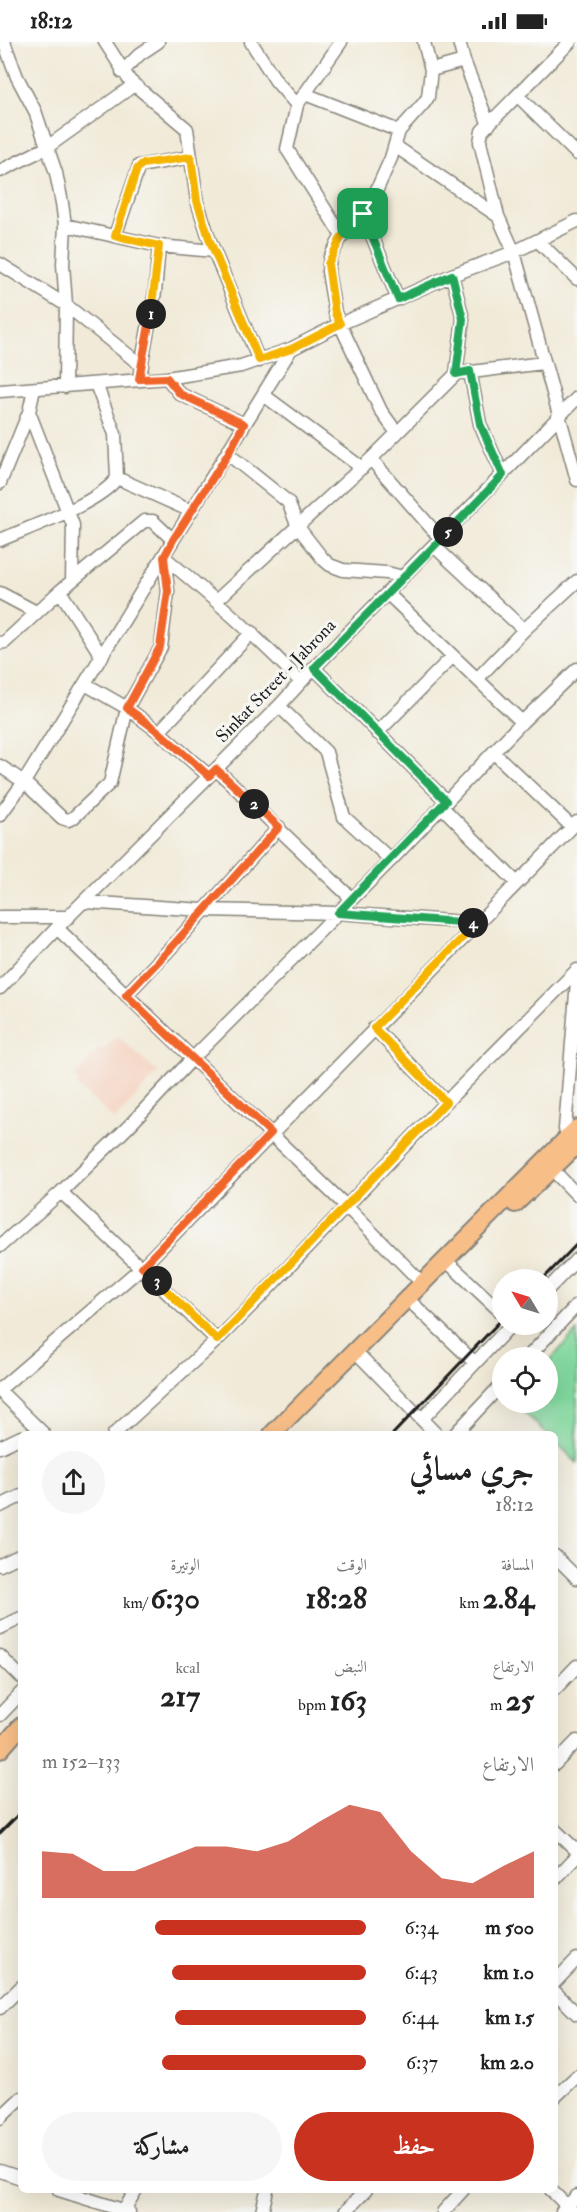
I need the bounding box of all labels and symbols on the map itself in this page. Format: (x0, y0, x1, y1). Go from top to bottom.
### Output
pin (337, 188, 388, 239)
pin: 1 (136, 299, 166, 329)
pin: 5 (433, 517, 463, 547)
street label: Sinkat Street - Jabrona (211, 614, 341, 748)
pin: 2 (239, 789, 269, 819)
pin: 4 (458, 908, 488, 938)
pin: 3 (142, 1266, 172, 1296)
north arrow (492, 1269, 558, 1335)

